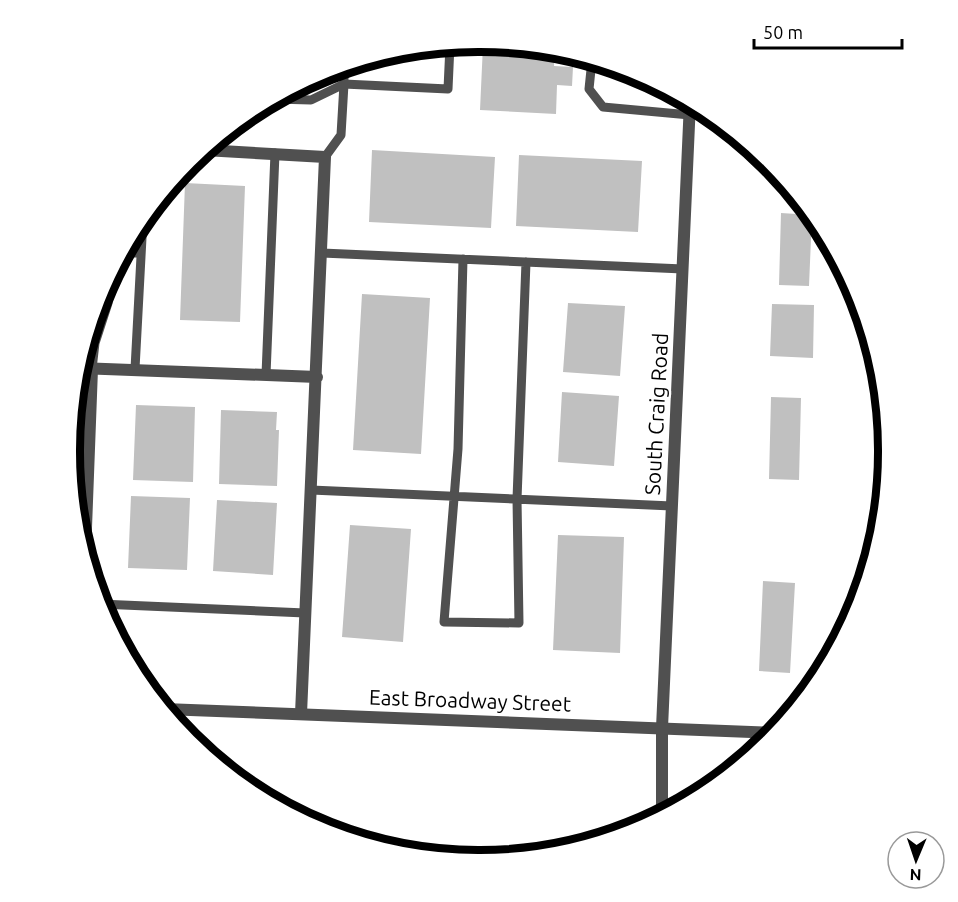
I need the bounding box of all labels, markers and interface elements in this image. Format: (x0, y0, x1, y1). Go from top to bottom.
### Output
scale bar (754, 12, 902, 50)
text: 50 m (763, 22, 803, 42)
street label: South Craig Road (640, 332, 672, 496)
street label: East Broadway Street (369, 684, 571, 716)
north arrow (886, 830, 946, 890)
text: N (909, 866, 922, 884)

